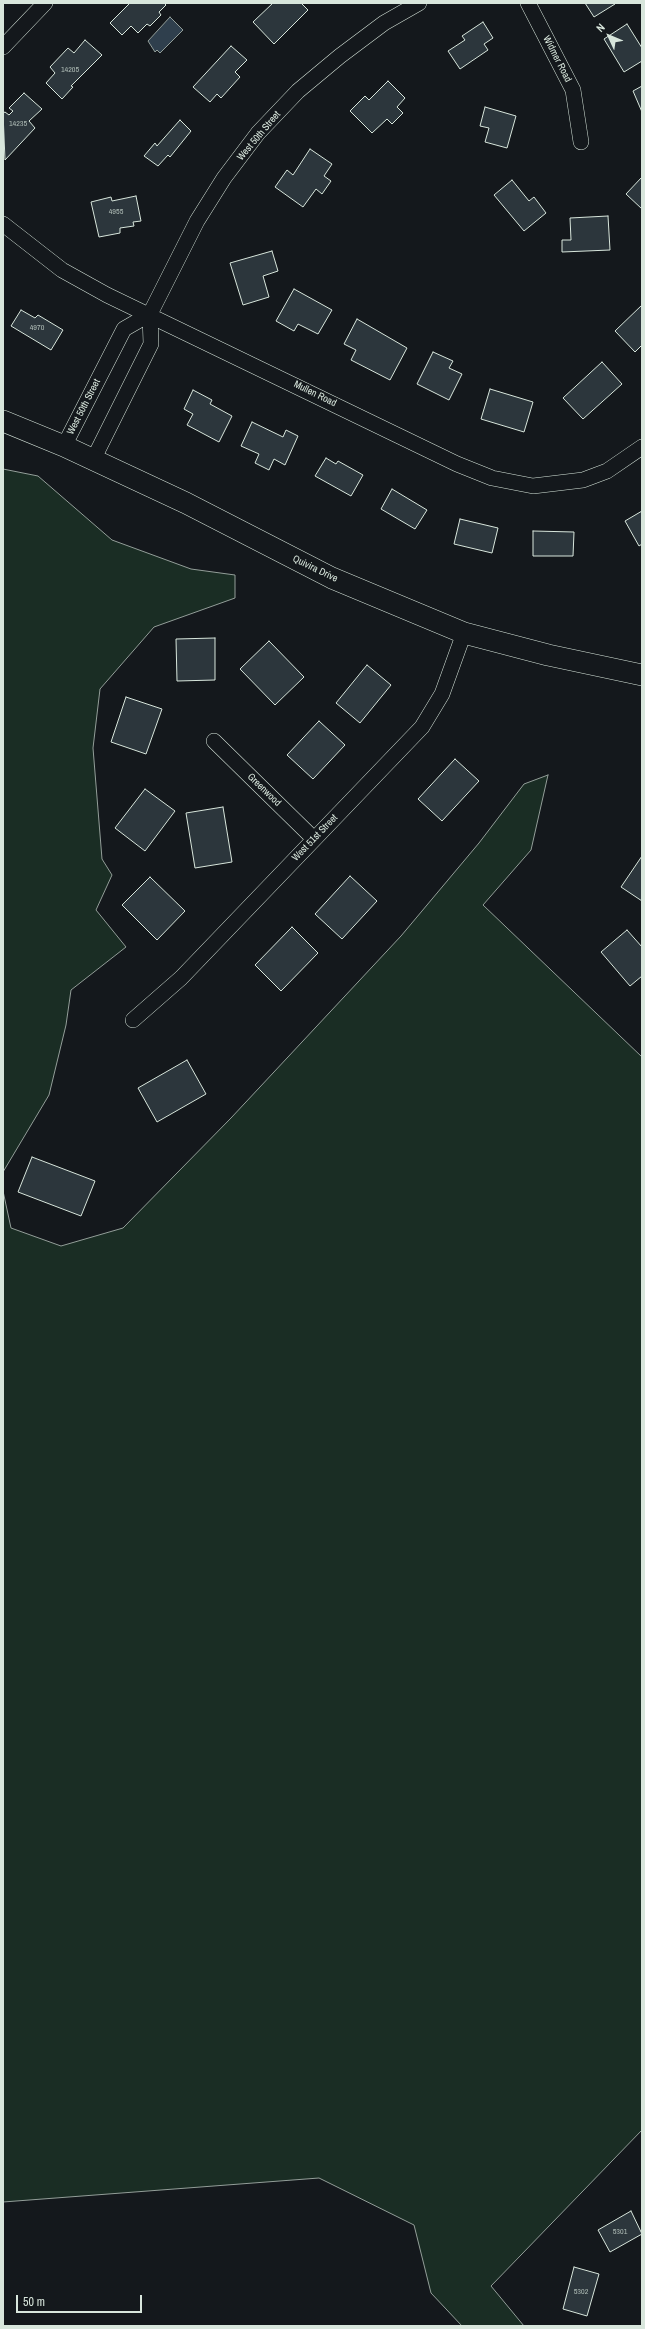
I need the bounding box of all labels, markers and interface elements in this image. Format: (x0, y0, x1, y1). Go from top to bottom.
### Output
north arrow (589, 16, 629, 56)
text: N (593, 20, 608, 35)
street label: Widmer Road (540, 34, 574, 84)
house number: 14205 (61, 65, 79, 75)
street label: West 50th Street (235, 109, 283, 163)
house number: 14235 (9, 119, 27, 129)
house number: 4955 (109, 207, 123, 217)
house number: 4970 (30, 323, 44, 333)
street label: West 50th Street (65, 377, 103, 437)
street label: Mullen Road (292, 379, 338, 409)
street label: Quivira Drive (290, 553, 340, 585)
street label: Greenwood (245, 771, 283, 809)
street label: West 51st Street (290, 812, 340, 864)
house number: 5301 (613, 2227, 627, 2237)
scale bar (18, 2287, 144, 2313)
house number: 5302 (574, 2287, 588, 2297)
text: 50 m (23, 2294, 45, 2310)

